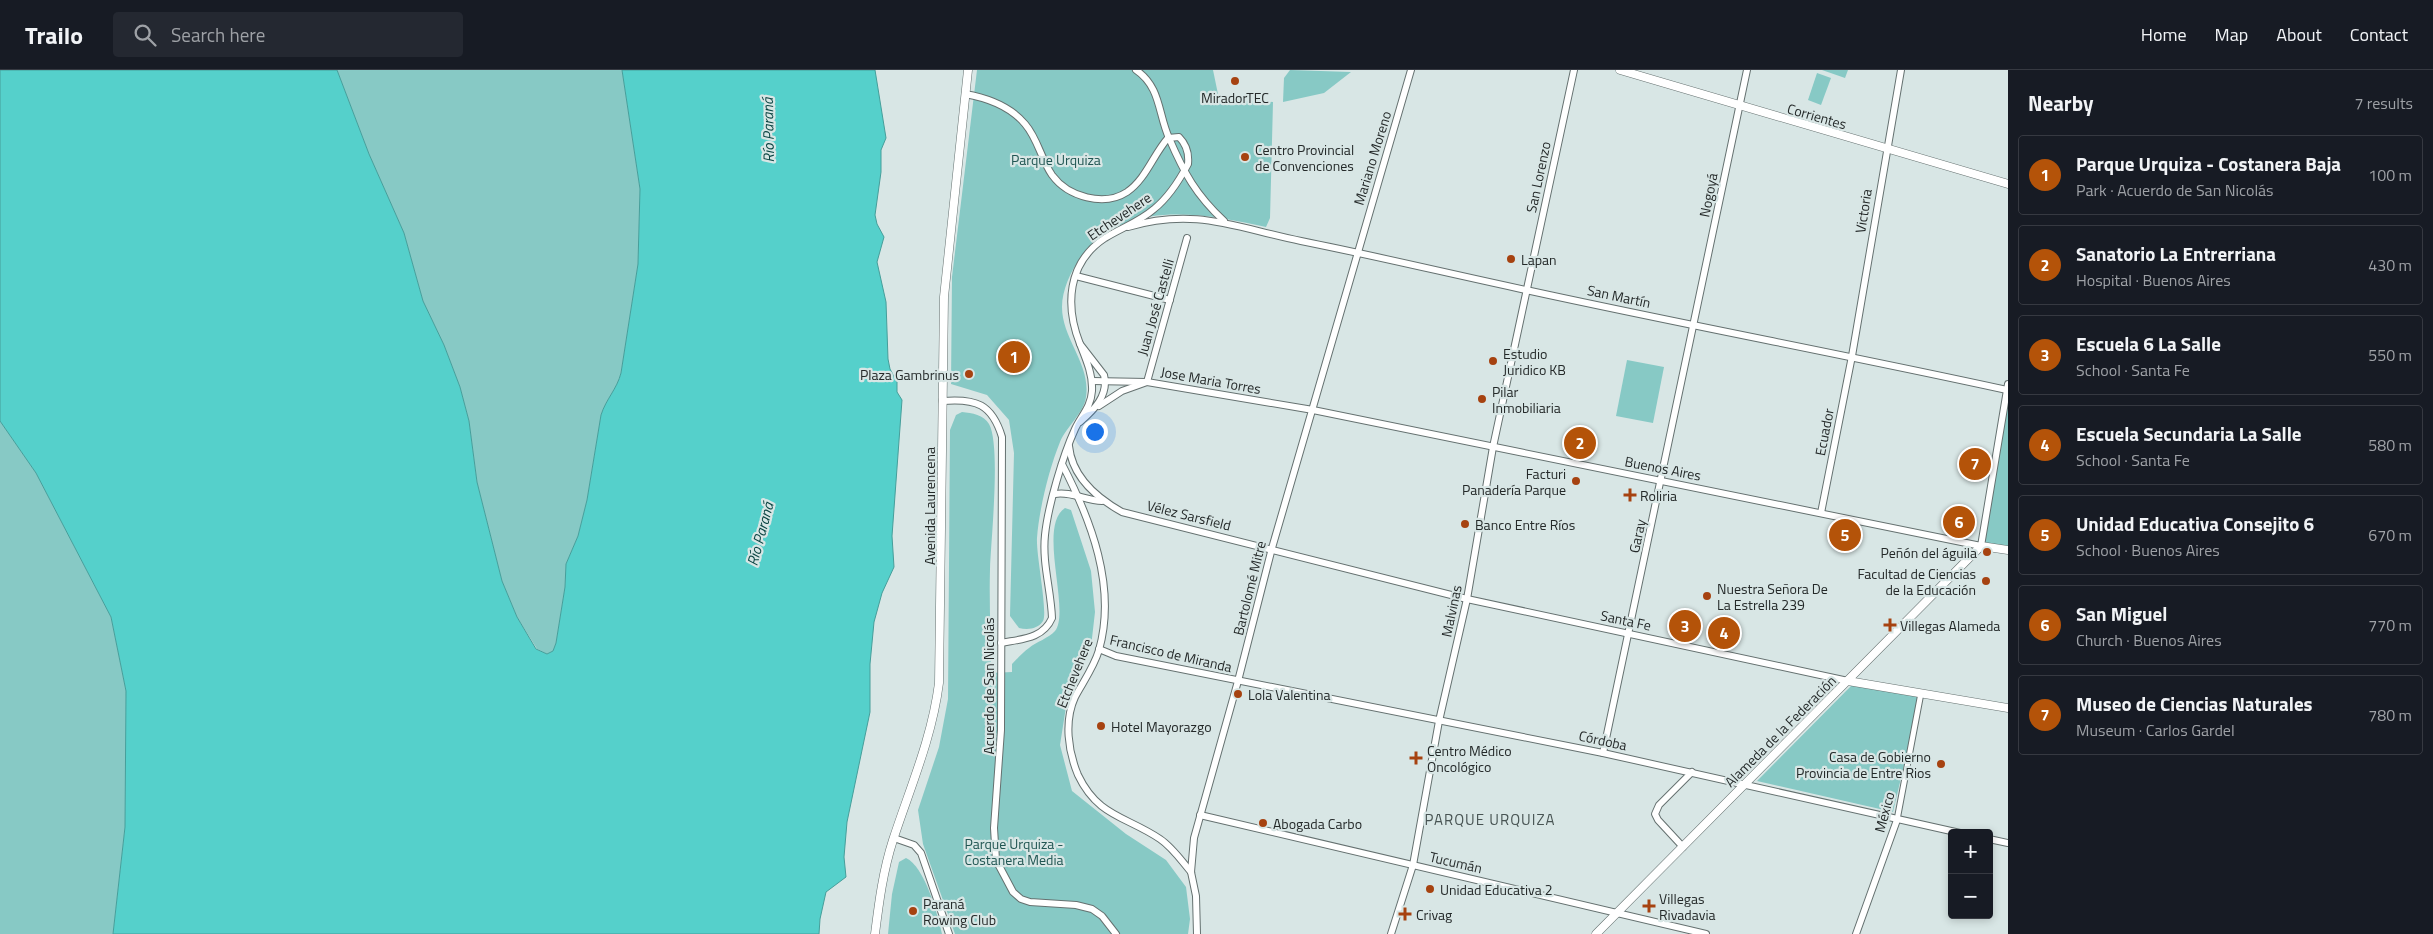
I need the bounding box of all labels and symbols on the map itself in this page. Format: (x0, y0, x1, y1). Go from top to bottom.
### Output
marker: MiradorTEC (1229, 75, 1241, 87)
place label: MiradorTEC (1201, 87, 1269, 108)
water label: Río Paraná (756, 96, 780, 163)
street label: Corrientes (1785, 98, 1849, 134)
street label: Mariano Moreno (1348, 108, 1396, 208)
place label: Centro Provincial de Convenciones (1255, 139, 1354, 176)
street label: San Lorenzo (1520, 139, 1556, 215)
park label: Parque Urquiza (1011, 149, 1101, 170)
marker: Centro Provincial de Convenciones (1239, 151, 1251, 163)
street label: Nogoyá (1693, 171, 1723, 219)
street label: Etchevehere (1083, 187, 1155, 245)
street label: Victoria (1849, 187, 1877, 235)
place label: Lapan (1521, 249, 1557, 270)
marker: Lapan (1505, 253, 1517, 265)
street label: Juan José Castelli (1131, 256, 1179, 358)
street label: San Martín (1585, 279, 1653, 313)
pin: 1 (998, 338, 1030, 376)
place label: Estudio Juridico KB (1503, 343, 1566, 380)
marker: Estudio Juridico KB (1487, 355, 1499, 367)
street label: Jose Maria Torres (1159, 361, 1263, 399)
place label: Plaza Gambrinus (860, 364, 959, 385)
marker: Plaza Gambrinus (963, 368, 975, 380)
place label: Pilar Inmobiliaria (1492, 381, 1561, 418)
marker: Pilar Inmobiliaria (1476, 393, 1488, 405)
street label: Ecuador (1809, 406, 1839, 457)
your location (1082, 419, 1108, 445)
pin: 2 (1564, 424, 1596, 462)
pin: 7 (1959, 445, 1991, 483)
street label: Avenida Laurencena (919, 447, 940, 565)
street label: Buenos Aires (1623, 450, 1703, 486)
place label: Facturi Panadería Parque (1462, 463, 1566, 500)
marker: Facturi Panadería Parque (1570, 475, 1582, 487)
place label: Roliria (1640, 485, 1677, 506)
marker: Roliria (1624, 489, 1636, 501)
street label: Vélez Sarsfield (1145, 494, 1233, 536)
water label: Río Paraná (740, 498, 780, 568)
pin: 6 (1943, 503, 1975, 541)
place label: Banco Entre Ríos (1475, 514, 1575, 535)
pin: 5 (1829, 516, 1861, 554)
street label: Garay (1623, 517, 1651, 555)
marker: Banco Entre Ríos (1459, 518, 1471, 530)
street label: Bartolomé Mitre (1227, 538, 1271, 638)
place label: Peñón del águila (1880, 542, 1977, 563)
marker: Peñón del águila (1981, 546, 1993, 558)
place label: Facultad de Ciencias de la Educación (1857, 563, 1976, 600)
marker: Facultad de Ciencias de la Educación (1980, 575, 1992, 587)
place label: Nuestra Señora De La Estrella 239 (1717, 578, 1828, 615)
street label: Malvinas (1435, 583, 1467, 639)
marker: Nuestra Señora De La Estrella 239 (1701, 590, 1713, 602)
street label: Santa Fe (1599, 604, 1653, 636)
pin: 3 (1669, 607, 1701, 645)
pin: 4 (1708, 614, 1740, 652)
place label: Villegas Alameda (1900, 615, 2000, 636)
street label: Acuerdo de San Nicolás (978, 618, 999, 754)
marker: Villegas Alameda (1884, 619, 1896, 631)
street label: Francisco de Miranda (1108, 629, 1234, 677)
street label: Etchevehere (1051, 635, 1097, 711)
street label: Alameda de la Federación (1719, 670, 1841, 792)
place label: Lola Valentina (1248, 684, 1330, 705)
marker: Lola Valentina (1232, 688, 1244, 700)
place label: Hotel Mayorazgo (1111, 716, 1212, 737)
marker: Hotel Mayorazgo (1095, 720, 1107, 732)
street label: Córdoba (1577, 725, 1629, 755)
place label: Centro Médico Oncológico (1427, 740, 1512, 777)
place label: Casa de Gobierno Provincia de Entre Rios (1796, 746, 1931, 783)
marker: Centro Médico Oncológico (1409, 751, 1423, 765)
marker: Casa de Gobierno Provincia de Entre Rios (1935, 758, 1947, 770)
street label: México (1868, 789, 1900, 835)
district label: PARQUE URQUIZA (1425, 808, 1555, 831)
place label: Abogada Carbo (1273, 813, 1362, 834)
marker: Abogada Carbo (1257, 817, 1269, 829)
park label: Parque Urquiza - Costanera Media (964, 833, 1064, 870)
street label: Tucumán (1428, 846, 1484, 878)
place label: Unidad Educativa 2 (1440, 879, 1553, 900)
marker: Unidad Educativa 2 (1424, 883, 1436, 895)
place label: Villegas Rivadavia (1659, 888, 1716, 925)
place label: Paraná Rowing Club (923, 893, 996, 930)
marker: Villegas Rivadavia (1643, 900, 1655, 912)
place label: Crivag (1416, 904, 1452, 925)
marker: Paraná Rowing Club (907, 905, 919, 917)
marker: Crivag (1398, 907, 1412, 921)

